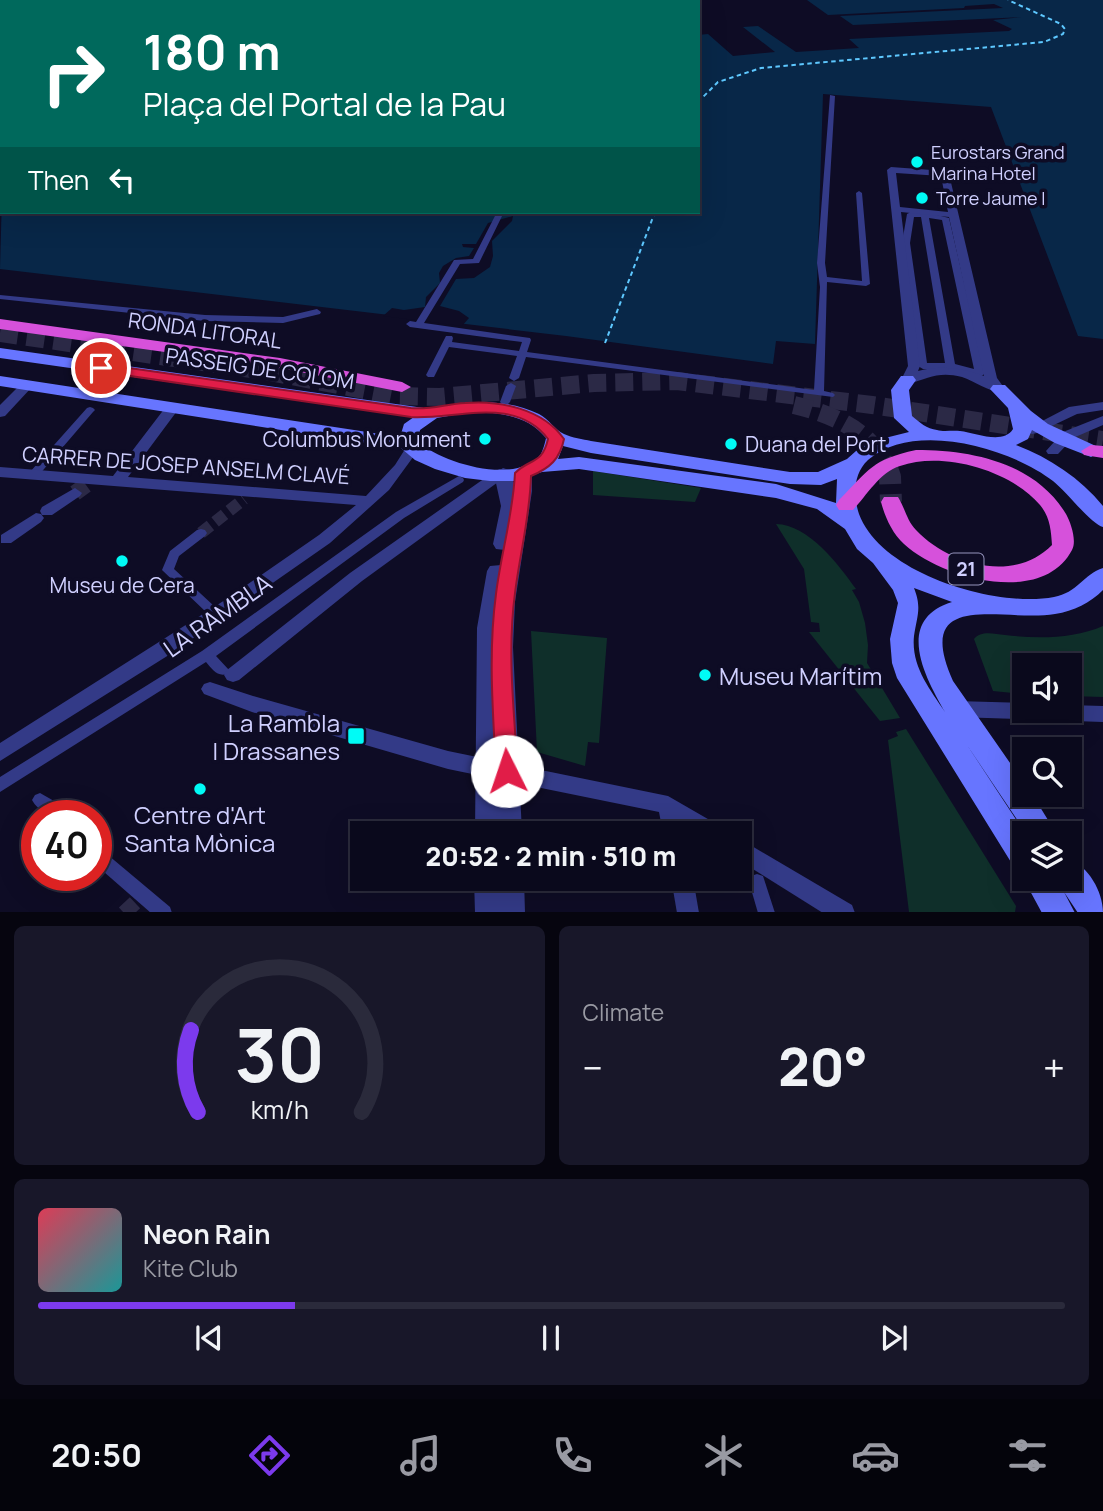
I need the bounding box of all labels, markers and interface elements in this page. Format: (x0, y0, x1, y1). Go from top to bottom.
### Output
text: 180 m (143, 18, 281, 85)
icon: right (28, 28, 119, 119)
text: Plaça del Portal de la Pau (143, 82, 506, 126)
place label: Eurostars Grand Marina Hotel (931, 140, 1065, 185)
marker: Eurostars Grand Marina Hotel (909, 154, 925, 170)
icon: left (103, 161, 141, 199)
text: Then (28, 162, 89, 198)
place label: Torre Jaume I (936, 186, 1045, 210)
marker: Torre Jaume I (914, 190, 930, 206)
street label: RONDA LITORAL (126, 305, 284, 355)
pin (71, 338, 131, 398)
street label: PASSEIG DE COLOM (164, 341, 356, 395)
icon: arrive (82, 349, 120, 387)
place label: Columbus Monument (263, 425, 471, 453)
place label: Duana del Port (745, 430, 886, 458)
marker: Columbus Monument (477, 431, 493, 447)
marker: Duana del Port (723, 436, 739, 452)
street label: CARRER DE JOSEP ANSELM CLAVÉ (21, 440, 351, 490)
marker: Museu de Cera (114, 553, 130, 569)
road number: 21 (948, 554, 984, 584)
street label: LA RAMBLA (156, 566, 278, 664)
place label: Museu de Cera (49, 571, 195, 599)
map controls (1012, 653, 1082, 891)
button: sound (1012, 653, 1082, 723)
place label: Museu Marítim (719, 659, 882, 692)
marker: Museu Marítim (697, 667, 713, 683)
place label: La Rambla | Drassanes (212, 706, 340, 767)
marker: La Rambla | Drassanes (346, 726, 366, 746)
position arrow (470, 734, 544, 808)
button: search (1012, 737, 1082, 807)
marker: Centre d'Art Santa Mònica (192, 781, 208, 797)
place label: Centre d'Art Santa Mònica (125, 798, 275, 859)
speed limit sign: 40 (21, 800, 112, 891)
button: layers (1012, 821, 1082, 891)
text: 20:52 · 2 min · 510 m (426, 838, 676, 874)
text: Climate (583, 996, 664, 1028)
text: 30 (234, 1004, 324, 1104)
text: 20° (778, 1031, 868, 1102)
text: − (583, 1041, 603, 1093)
text: + (1043, 1041, 1065, 1093)
text: km/h (250, 1091, 308, 1126)
text: Neon Rain (143, 1216, 271, 1252)
text: Kite Club (143, 1252, 238, 1284)
icon: previous (190, 1319, 228, 1357)
icon: pause (532, 1319, 570, 1357)
icon: next (875, 1319, 913, 1357)
icon: directions (245, 1431, 294, 1480)
icon: music (396, 1431, 445, 1480)
icon: phone (548, 1431, 597, 1480)
icon: climate (699, 1431, 748, 1480)
icon: car (851, 1431, 900, 1480)
icon: filters (1003, 1431, 1052, 1480)
text: 20:50 (51, 1433, 142, 1477)

